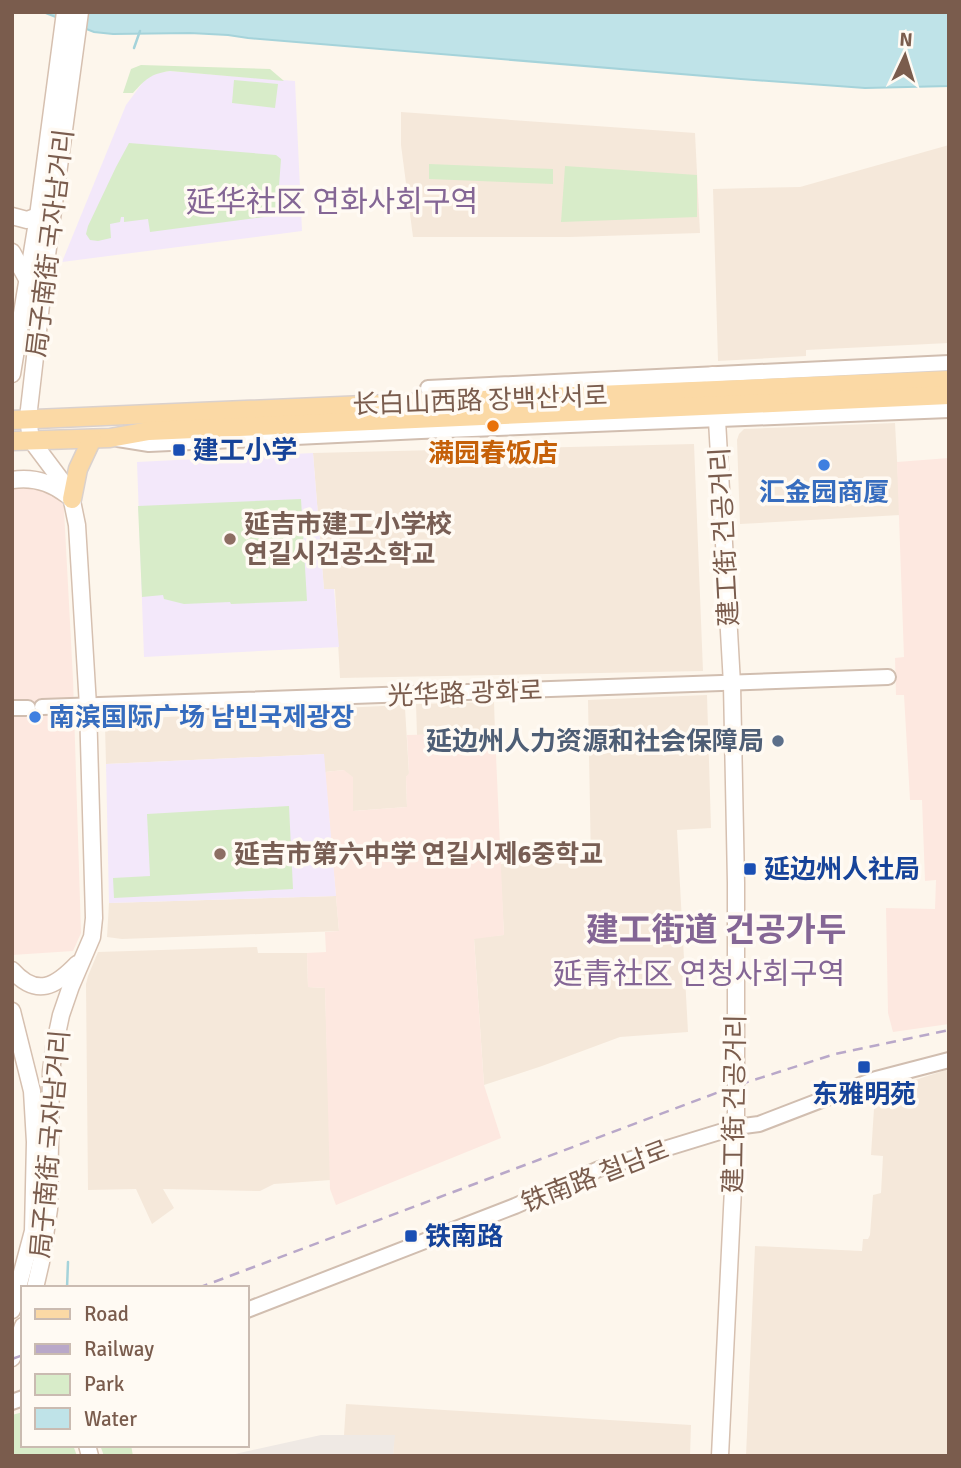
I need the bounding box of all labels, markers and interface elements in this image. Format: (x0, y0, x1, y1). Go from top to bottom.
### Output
north arrow (870, 21, 940, 91)
text: N (899, 28, 914, 52)
street label: 局子南街 국자남거리 (21, 127, 81, 359)
district label: 延华社区 연화사회구역 (186, 184, 478, 221)
street label: 长白山西路 장백산서로 (352, 381, 608, 421)
marker: 满园春饭店 (485, 418, 501, 434)
place label: 建工小学 (193, 435, 297, 467)
place label: 满园春饭店 (428, 438, 558, 470)
marker: 建工小学 (171, 442, 187, 458)
street label: 建工街 건공거리 (704, 447, 746, 627)
marker: 汇金园商厦 (816, 457, 832, 473)
place label: 汇金园商厦 (759, 477, 889, 509)
place label: 延吉市建工小学校 연길시건공소학교 (244, 509, 452, 571)
marker: 延吉市建工小学校 연길시건공소학교 (222, 531, 238, 547)
street label: 光华路 광화로 (387, 675, 543, 713)
place label: 南滨国际广场 남빈국제광장 (49, 702, 354, 734)
marker: 南滨国际广场 남빈국제광장 (27, 709, 43, 725)
place label: 延边州人力资源和社会保障局 (426, 726, 764, 758)
marker: 延边州人力资源和社会保障局 (770, 733, 786, 749)
place label: 延吉市第六中学 연길시제6중학교 (234, 839, 603, 871)
marker: 延吉市第六中学 연길시제6중학교 (212, 846, 228, 862)
place label: 延边州人社局 (764, 854, 920, 886)
marker: 延边州人社局 (742, 861, 758, 877)
district label: 建工街道 건공가두 (586, 910, 846, 951)
district label: 延青社区 연청사회구역 (553, 956, 845, 993)
street label: 建工街 건공거리 (717, 1014, 753, 1194)
street label: 局子南街 국자남거리 (25, 1028, 77, 1260)
marker: 东雅明苑 (856, 1059, 872, 1075)
place label: 东雅明苑 (812, 1079, 916, 1111)
street label: 铁南路 철남로 (517, 1134, 674, 1220)
place label: 铁南路 (425, 1221, 503, 1253)
marker: 铁南路 (403, 1228, 419, 1244)
legend (21, 1286, 248, 1447)
text: Road (84, 1301, 129, 1327)
text: Railway (84, 1336, 154, 1362)
text: Park (84, 1371, 125, 1397)
text: Water (84, 1406, 137, 1432)

